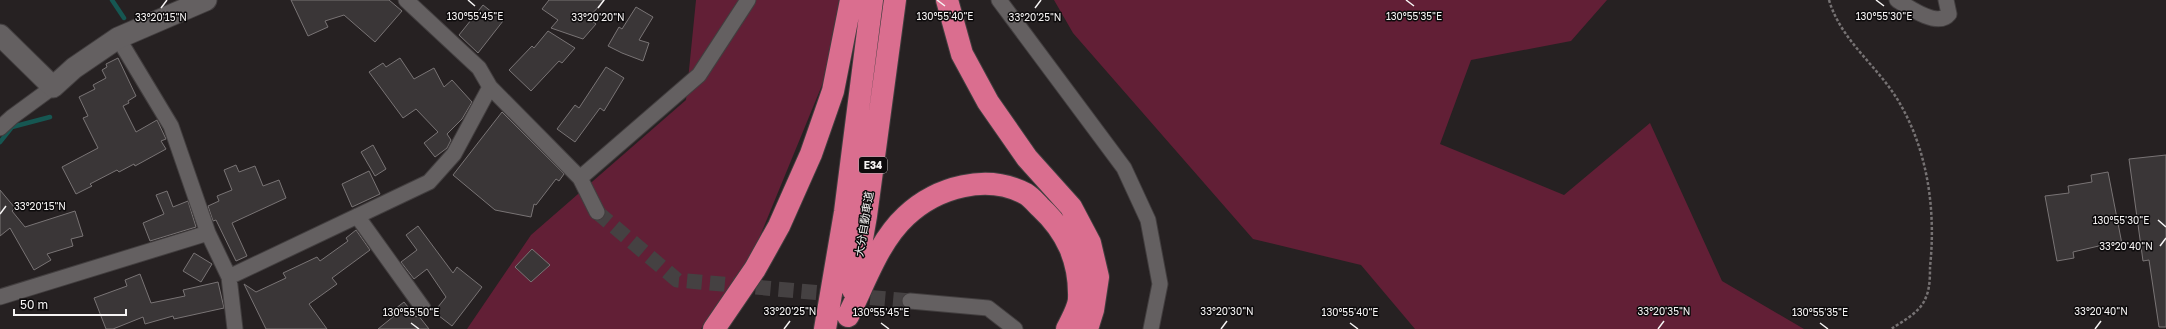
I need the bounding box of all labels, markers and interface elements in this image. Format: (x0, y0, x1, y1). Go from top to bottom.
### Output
text: 130°55'45"E (447, 10, 503, 22)
text: 130°55'40"E (917, 10, 973, 22)
text: 130°55'35"E (1386, 10, 1442, 22)
text: 130°55'30"E (1856, 10, 1912, 22)
text: 33°20'15"N (135, 11, 187, 23)
text: 33°20'20"N (571, 11, 625, 23)
text: 33°20'25"N (1009, 11, 1061, 23)
road number: E34 (859, 157, 887, 173)
street label: 大分自動車道 (852, 190, 875, 258)
text: 33°20'15"N (14, 200, 66, 212)
text: 130°55'30"E (2093, 214, 2149, 226)
text: 33°20'40"N (2099, 240, 2153, 252)
scale bar (14, 291, 126, 317)
text: 50 m (20, 297, 48, 312)
text: 33°20'25"N (764, 305, 816, 317)
text: 33°20'30"N (1200, 305, 1254, 317)
text: 33°20'35"N (1638, 305, 1690, 317)
text: 33°20'40"N (2074, 305, 2128, 317)
text: 130°55'50"E (383, 306, 439, 318)
text: 130°55'45"E (853, 306, 909, 318)
text: 130°55'40"E (1322, 306, 1378, 318)
text: 130°55'35"E (1792, 306, 1848, 318)

